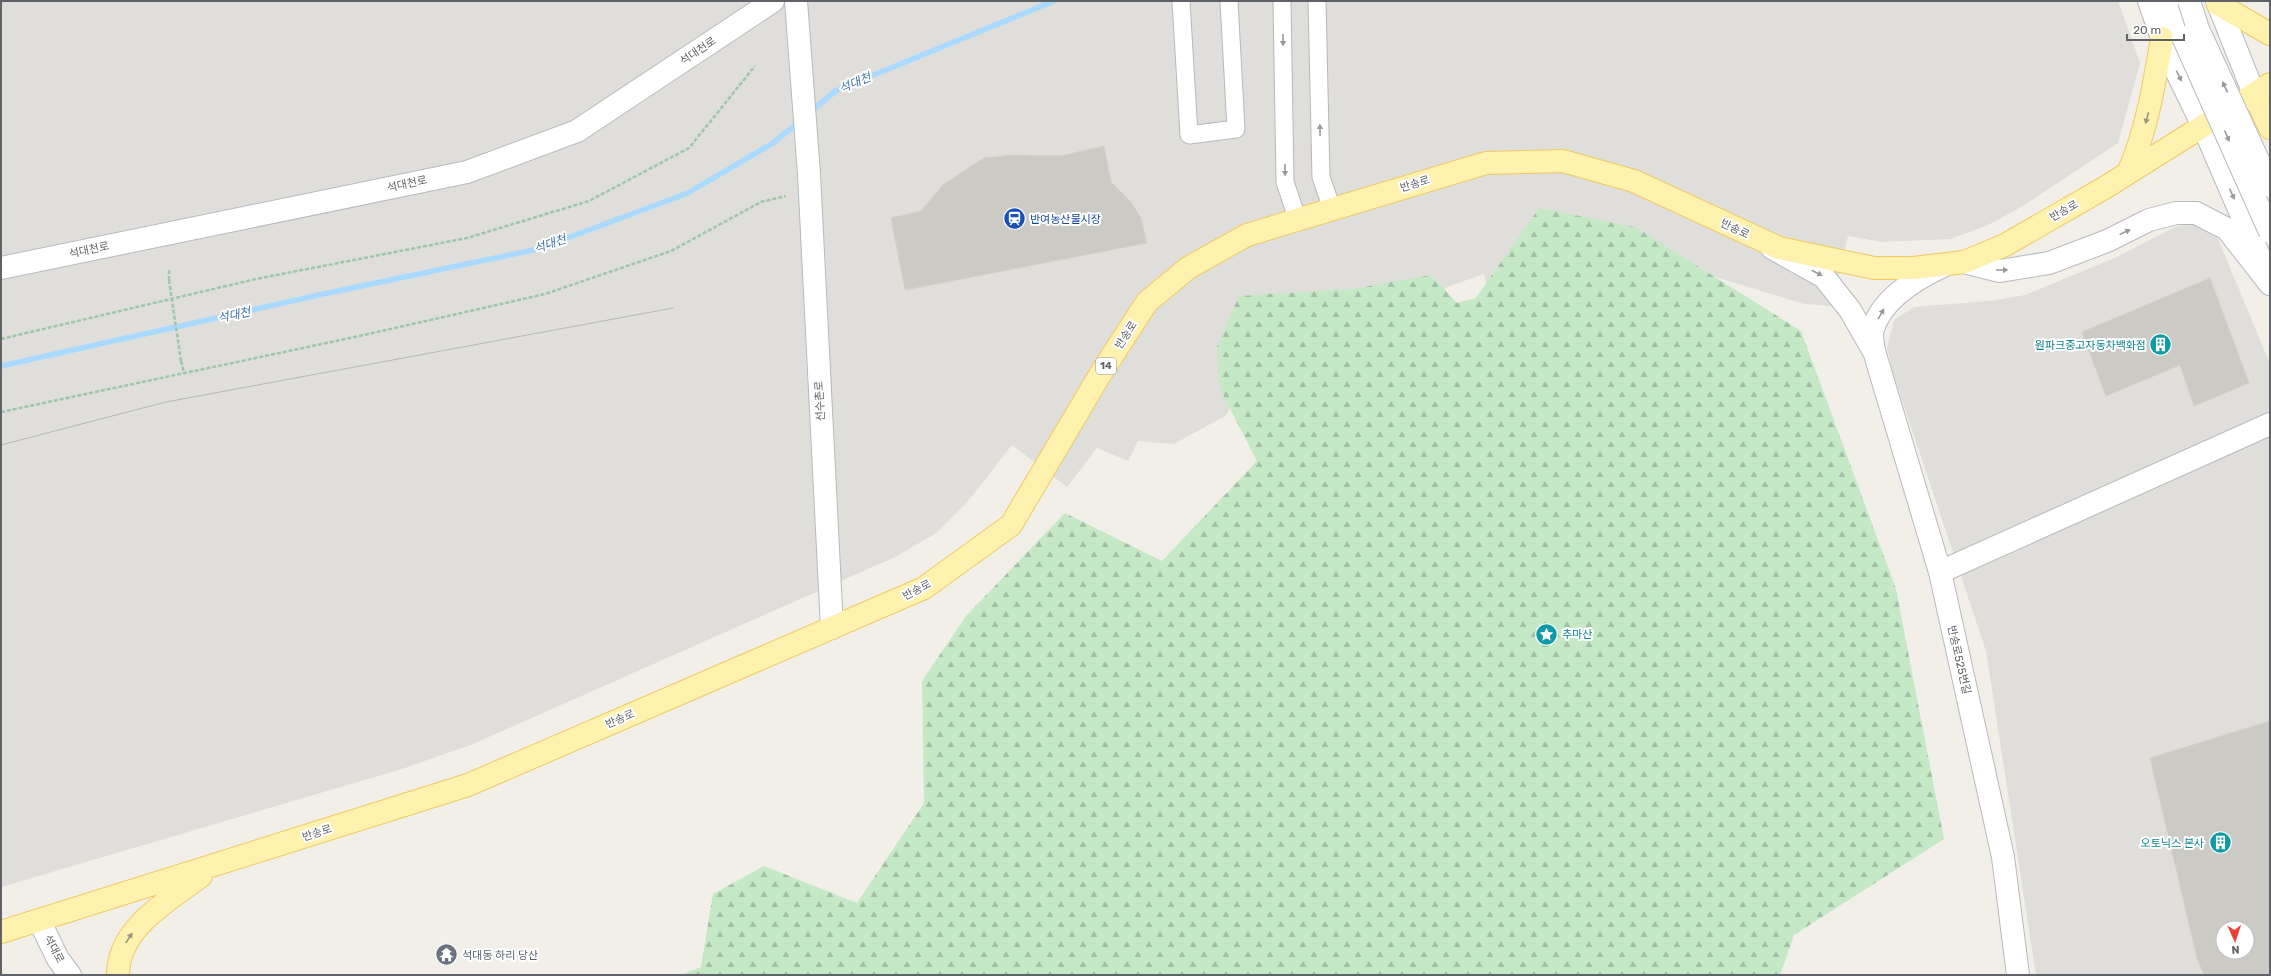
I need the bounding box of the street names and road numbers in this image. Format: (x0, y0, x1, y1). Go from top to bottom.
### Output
street label: 석대천로 (678, 34, 718, 68)
street label: 석대천로 (386, 173, 428, 195)
street label: 반송로 (1399, 173, 1431, 195)
street label: 반송로 (2048, 198, 2080, 224)
street label: 반송로 (1718, 217, 1752, 241)
street label: 석대천로 (68, 239, 110, 261)
street label: 반송로 (1112, 319, 1140, 351)
road number: 14 (1096, 358, 1116, 374)
street label: 선수촌로 (812, 380, 828, 422)
street label: 반송로 (901, 577, 933, 603)
street label: 반송로525번길 (1945, 624, 1973, 696)
street label: 반송로 (603, 707, 637, 731)
street label: 반송로 (301, 822, 333, 844)
street label: 석대로 (41, 933, 67, 965)

